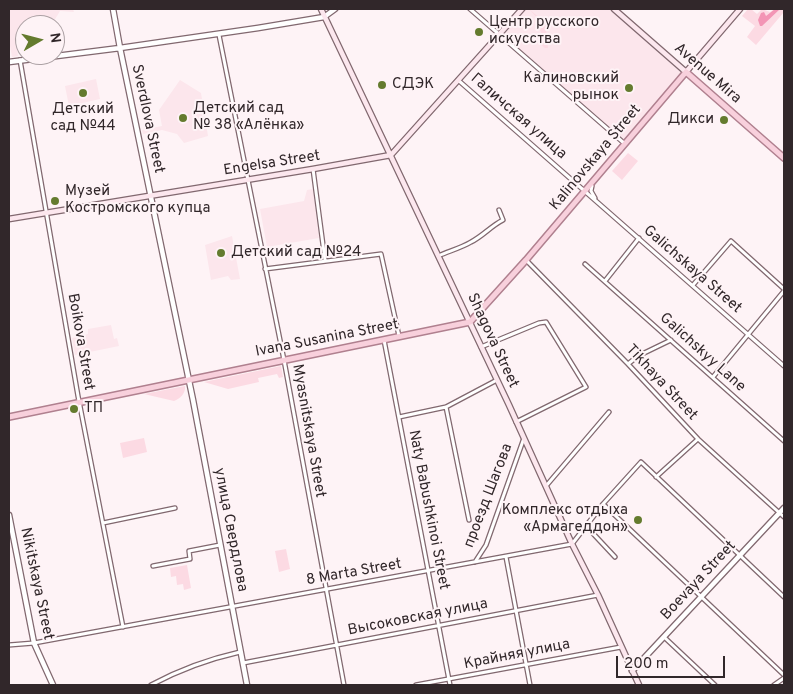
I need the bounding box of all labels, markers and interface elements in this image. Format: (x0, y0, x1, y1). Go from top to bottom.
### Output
place label: Центр русского искусства (489, 14, 599, 49)
north arrow (15, 15, 65, 65)
marker: Центр русского искусства (473, 26, 485, 38)
text: N (45, 32, 63, 44)
street label: Avenue Mira (670, 40, 744, 108)
street label: Sverdlova Street (127, 63, 167, 175)
street label: Галичская улица (466, 70, 570, 164)
place label: Калиновский рынок (523, 70, 619, 105)
place label: СДЭК (392, 76, 434, 94)
marker: СДЭК (376, 79, 388, 91)
marker: Калиновский рынок (623, 82, 635, 94)
marker: Детский сад №44 (77, 87, 89, 99)
place label: Детский сад № 38 «Алёнка» (193, 100, 304, 135)
place label: Детский сад №44 (50, 101, 116, 136)
street label: Kalinovskaya Street (547, 101, 645, 215)
place label: Дикси (667, 111, 714, 129)
marker: Детский сад № 38 «Алёнка» (177, 112, 189, 124)
marker: Дикси (718, 114, 730, 126)
street label: Engelsa Street (222, 147, 322, 181)
place label: Музей Костромского купца (65, 183, 210, 218)
marker: Музей Костромского купца (49, 195, 61, 207)
street label: Galichskaya Street (639, 222, 745, 318)
place label: Детский сад №24 (231, 244, 361, 262)
marker: Детский сад №24 (215, 247, 227, 259)
street label: Shagova Street (462, 291, 522, 391)
street label: Boikova Street (63, 292, 97, 392)
street label: Galichskyy Lane (655, 310, 749, 396)
street label: Ivana Susanina Street (254, 316, 400, 362)
street label: Tikhaya Street (621, 341, 701, 425)
street label: Myasnitskaya Street (287, 363, 329, 499)
place label: ТП (84, 400, 103, 418)
marker: ТП (68, 403, 80, 415)
street label: Naty Babushkinoi Street (404, 429, 452, 591)
street label: проезд Шагова (461, 441, 517, 551)
street label: улица Свердлова (209, 467, 251, 593)
place label: Комплекс отдыха «Армагеддон» (502, 502, 628, 537)
marker: Комплекс отдыха «Армагеддон» (632, 514, 644, 526)
street label: Nikitskaya Street (15, 526, 57, 642)
street label: Boevaya Street (658, 538, 740, 624)
street label: 8 Marta Street (305, 556, 403, 590)
street label: Высоковская улица (347, 596, 489, 640)
street label: Крайняя улица (462, 636, 572, 674)
scale bar (618, 646, 727, 678)
text: 200 m (624, 655, 669, 674)

